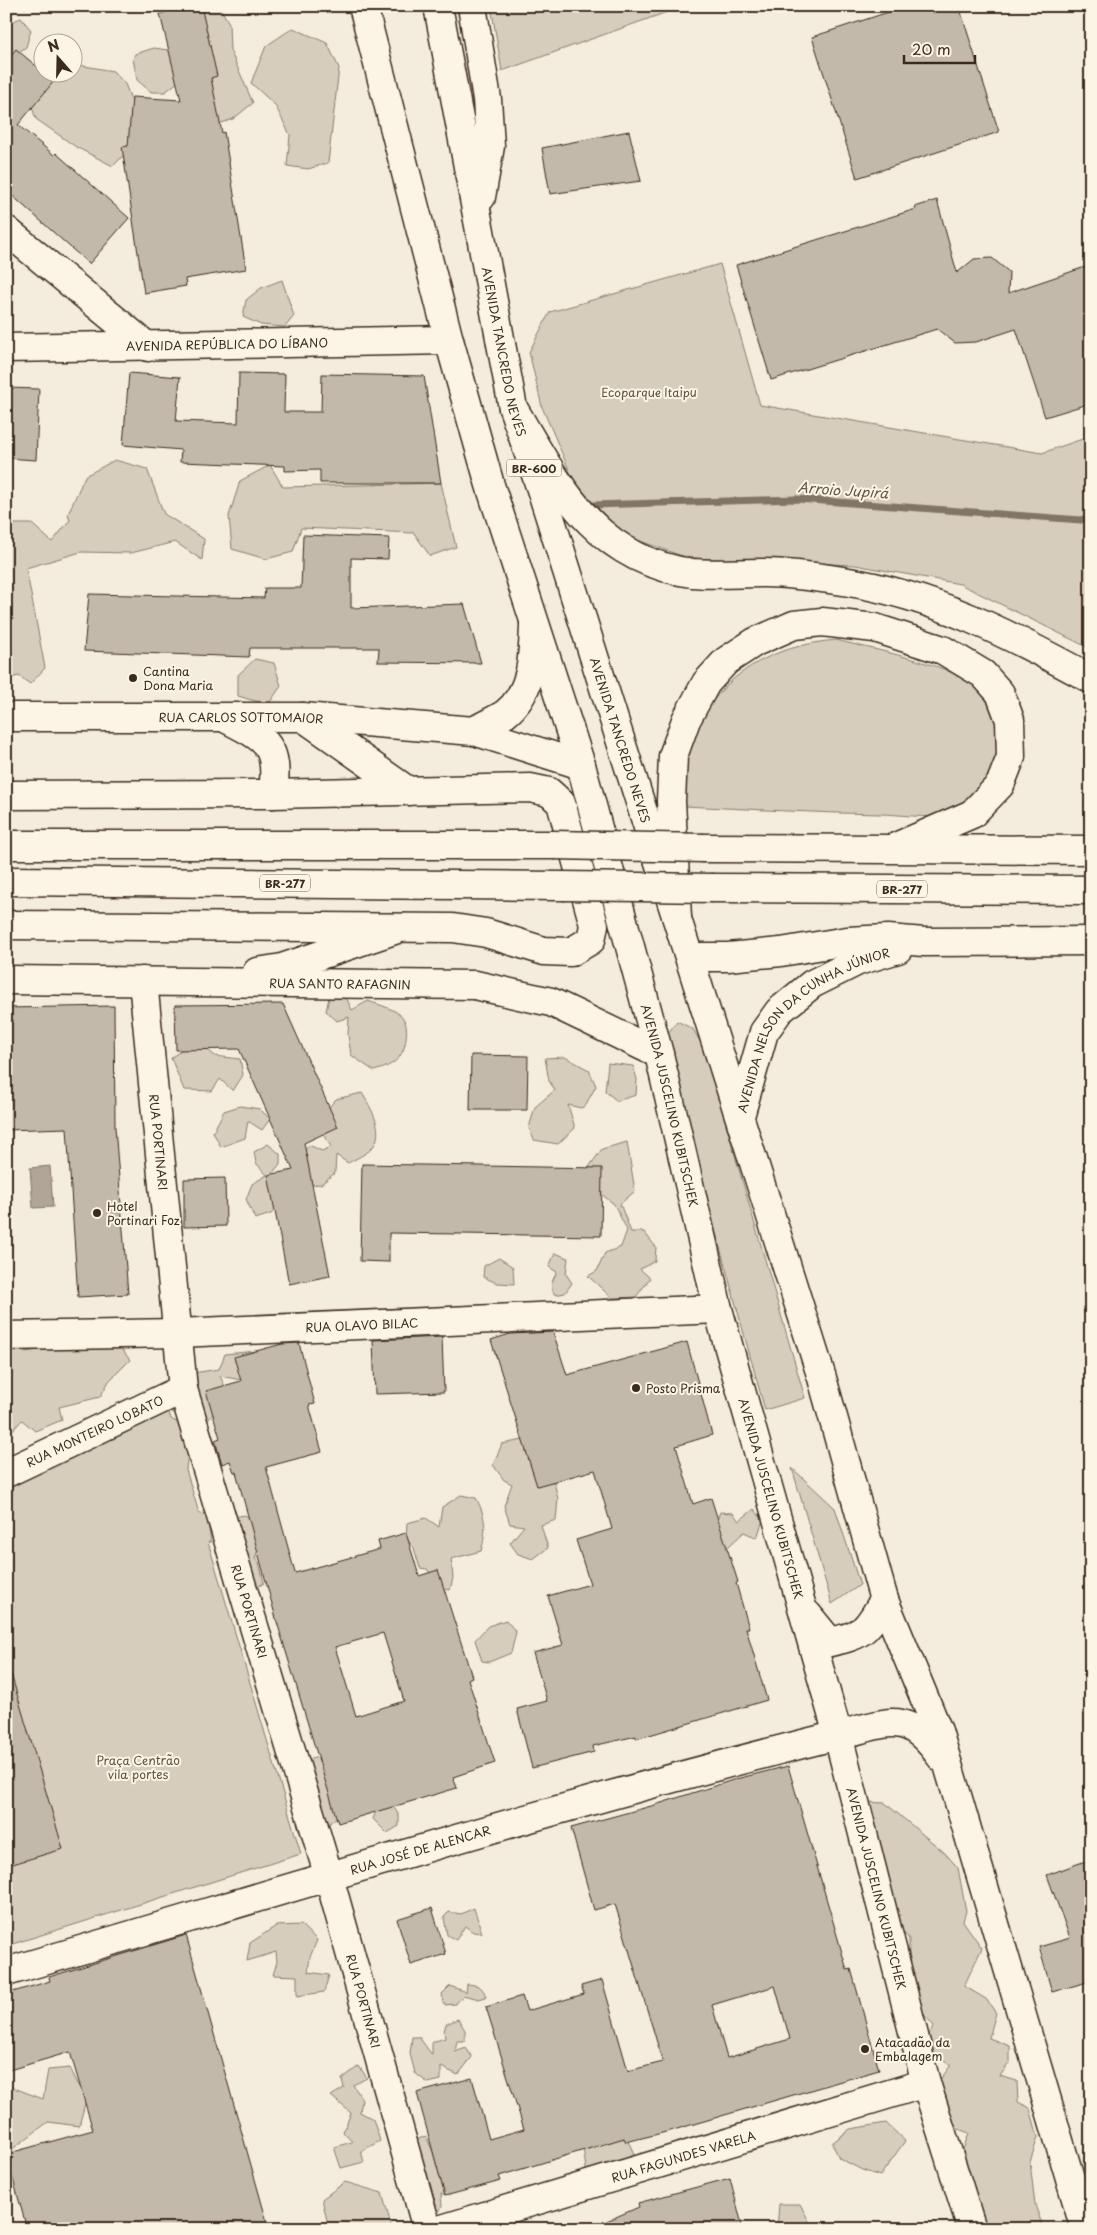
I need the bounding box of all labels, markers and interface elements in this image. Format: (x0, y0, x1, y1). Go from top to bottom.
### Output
north arrow (32, 32, 82, 82)
scale bar (904, 32, 976, 64)
text: N (45, 34, 62, 57)
text: 20 m (912, 37, 951, 60)
street label: AVENIDA TANCREDO NEVES (478, 265, 531, 439)
street label: AVENIDA REPÚBLICA DO LÍBANO (126, 333, 328, 355)
park label: Ecoparque Itaipu (601, 383, 697, 401)
road number: BR-600 (506, 459, 562, 476)
water label: Arroio Jupirá (797, 476, 890, 504)
street label: AVENIDA TANCREDO NEVES (586, 655, 655, 825)
place label: Cantina Dona Maria (143, 662, 214, 694)
marker: Cantina Dona Maria (127, 672, 139, 684)
street label: RUA CARLOS SOTTOMAIOR (158, 708, 324, 728)
road number: BR-277 (260, 874, 310, 891)
road number: BR-277 (877, 881, 927, 898)
street label: AVENIDA NELSON DA CUNHA JÚNIOR (732, 943, 892, 1115)
street label: RUA SANTO RAFAGNIN (269, 974, 411, 993)
street label: AVENIDA JUSCELINO KUBITSCHEK (637, 1002, 703, 1209)
street label: RUA PORTINARI (145, 1093, 172, 1191)
place label: Hotel Portinari Foz (107, 1197, 180, 1229)
marker: Hotel Portinari Foz (91, 1207, 103, 1219)
street label: RUA OLAVO BILAC (305, 1313, 419, 1336)
place label: Posto Prisma (646, 1379, 721, 1397)
marker: Posto Prisma (630, 1382, 642, 1394)
street label: RUA MONTEIRO LOBATO (23, 1391, 166, 1471)
street label: AVENIDA JUSCELINO KUBITSCHEK (735, 1396, 808, 1601)
street label: RUA PORTINARI (227, 1562, 272, 1660)
park label: Praça Centrão vila portes (96, 1751, 180, 1783)
street label: AVENIDA JUSCELINO KUBITSCHEK (843, 1785, 911, 1992)
street label: RUA JOSÉ DE ALENCAR (348, 1821, 493, 1879)
street label: RUA PORTINARI (342, 1952, 385, 2050)
place label: Atacadão da Embalagem (875, 2033, 950, 2065)
marker: Atacadão da Embalagem (859, 2043, 871, 2055)
street label: RUA FAGUNDES VARELA (609, 2126, 758, 2186)

